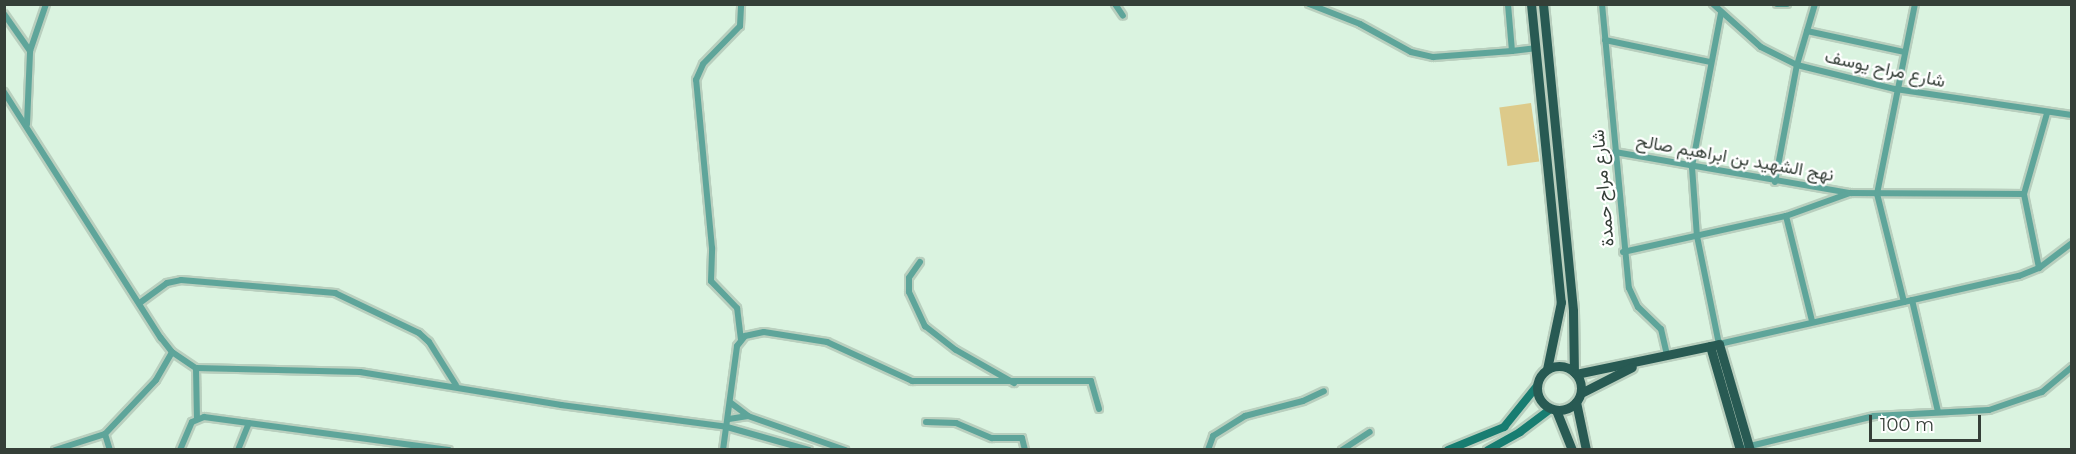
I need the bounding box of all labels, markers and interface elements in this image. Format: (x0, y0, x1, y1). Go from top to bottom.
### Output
street label: شارع مراح يوسف (1823, 46, 1947, 92)
street label: شارع مراح حمدة (1587, 129, 1619, 247)
street label: نهج الشهيد بن ابراهيم صالح (1634, 130, 1836, 186)
scale bar (1872, 403, 1984, 441)
text: 100 m (1880, 414, 1934, 436)

